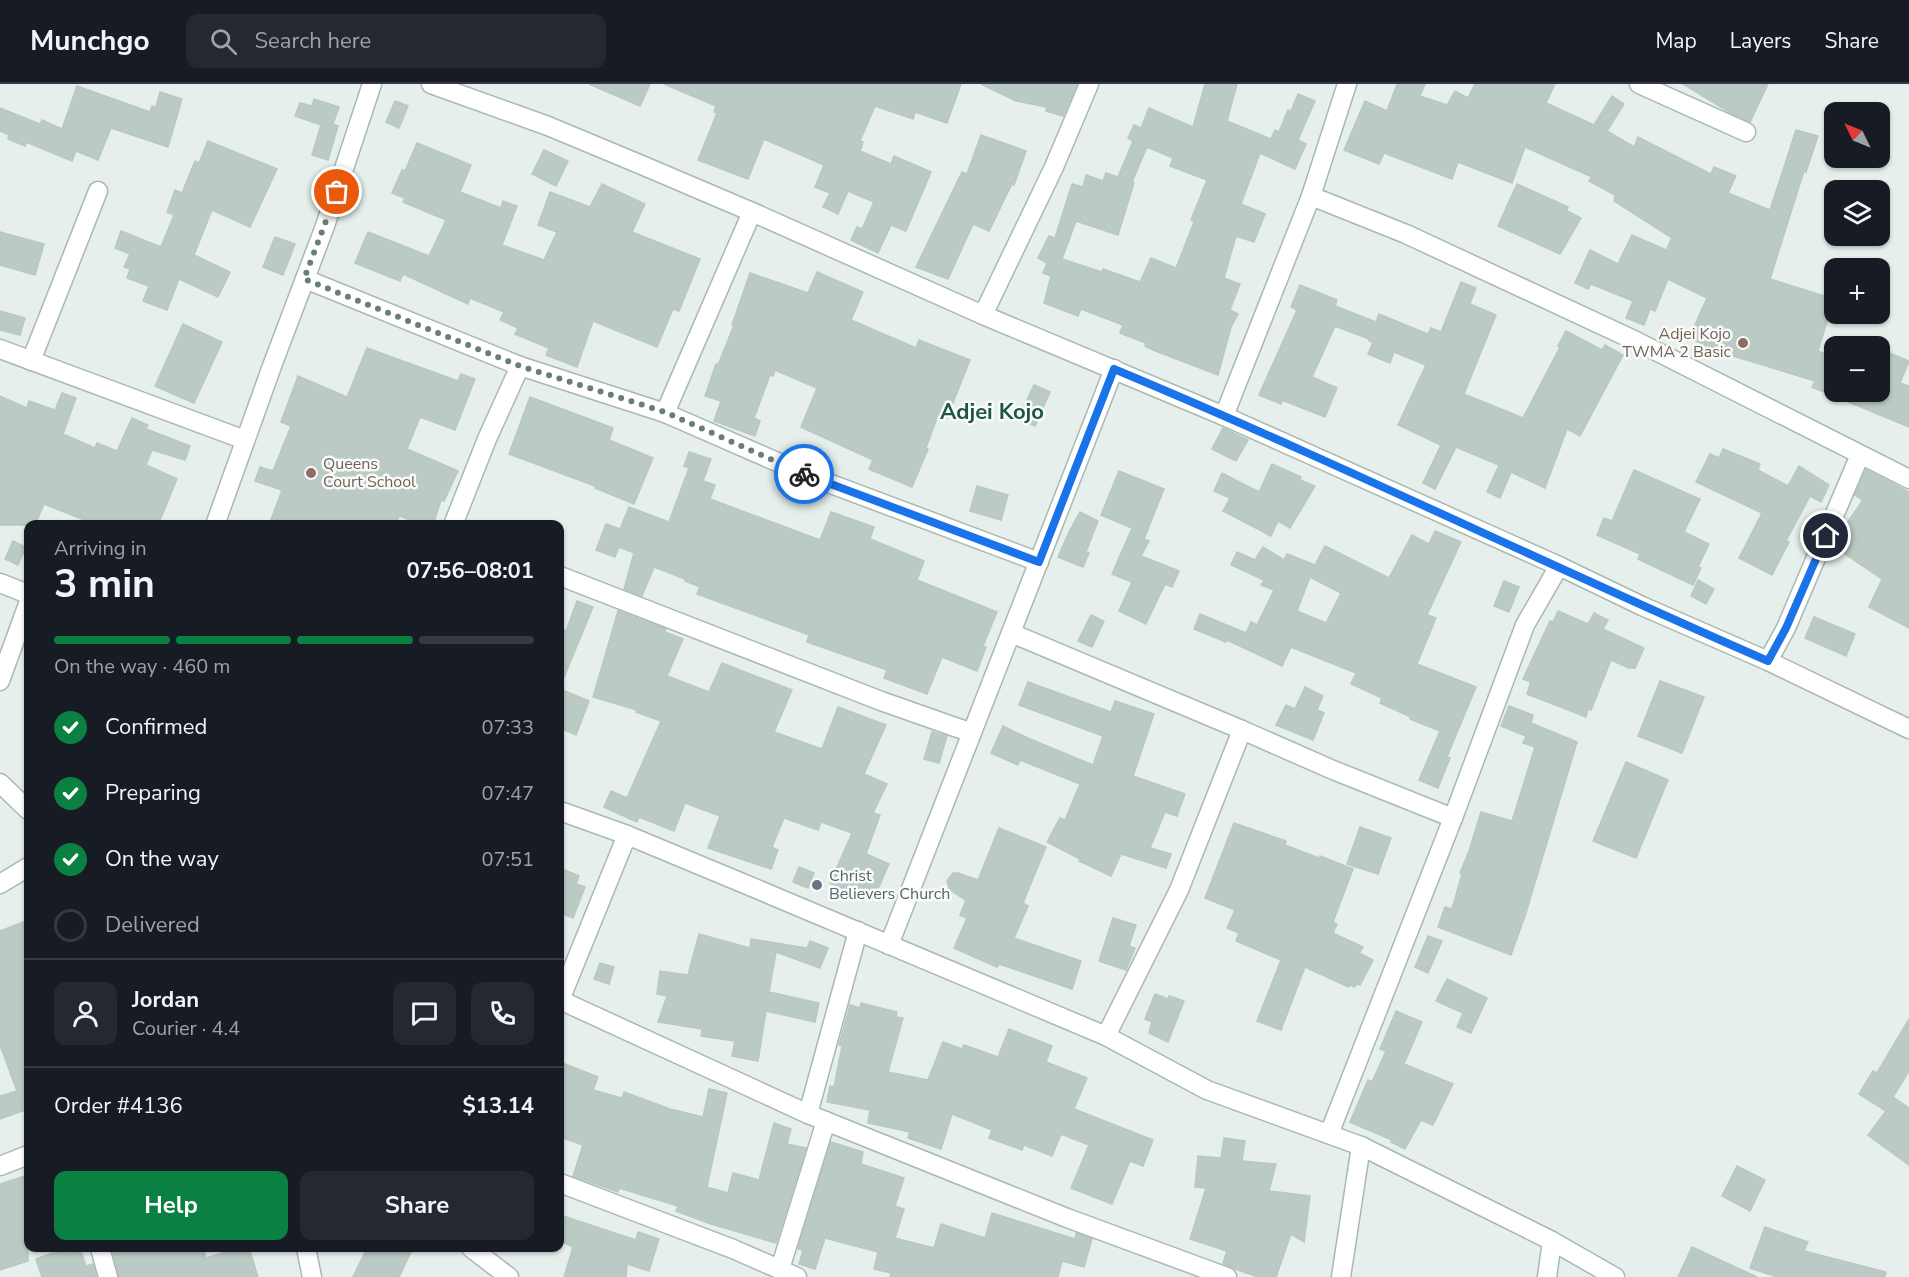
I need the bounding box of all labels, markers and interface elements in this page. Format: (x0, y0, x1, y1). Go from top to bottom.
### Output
search box (186, 14, 606, 68)
text: Munchgo (30, 22, 150, 60)
icon: search (207, 25, 240, 58)
text: Search here (255, 26, 371, 56)
text: Map (1655, 27, 1697, 55)
text: Layers (1730, 27, 1791, 55)
text: Share (1824, 27, 1879, 55)
north arrow (1824, 102, 1890, 168)
map controls (1824, 102, 1890, 402)
pin (311, 166, 362, 217)
icon: bag (320, 175, 353, 208)
button: layers (1824, 180, 1890, 246)
button: + (1824, 258, 1890, 324)
place label: Adjei Kojo TWMA 2 Basic (1622, 323, 1732, 363)
marker: Adjei Kojo TWMA 2 Basic (1736, 336, 1750, 350)
button: − (1824, 336, 1890, 402)
district label: Adjei Kojo (940, 397, 1044, 427)
courier (774, 444, 834, 504)
place label: Queens Court School (323, 453, 416, 493)
icon: bike (788, 458, 821, 491)
marker: Queens Court School (304, 466, 318, 480)
pin (1800, 510, 1851, 561)
icon: home (1809, 519, 1842, 552)
text: Arriving in (54, 535, 147, 562)
text: 07:56–08:01 (406, 556, 534, 586)
text: 3 min (54, 558, 155, 611)
text: On the way · 460 m (54, 653, 230, 680)
icon: check (54, 711, 87, 744)
text: Confirmed (105, 712, 207, 742)
text: 07:33 (481, 714, 534, 741)
icon: check (54, 777, 87, 810)
text: Preparing (105, 778, 201, 808)
text: 07:47 (481, 780, 534, 807)
icon: check (54, 843, 87, 876)
text: On the way (105, 844, 219, 874)
text: 07:51 (481, 846, 534, 873)
place label: Christ Believers Church (829, 865, 950, 905)
marker: Christ Believers Church (810, 878, 824, 892)
text: Delivered (105, 910, 200, 940)
button: person (54, 982, 117, 1045)
button: chat (393, 982, 456, 1045)
button: phone (471, 982, 534, 1045)
text: Jordan (132, 985, 199, 1015)
text: Courier · 4.4 (132, 1015, 240, 1042)
text: Order #4136 (54, 1091, 183, 1121)
text: $13.14 (463, 1091, 534, 1121)
button: Help (54, 1171, 288, 1240)
button: Share (300, 1171, 534, 1240)

